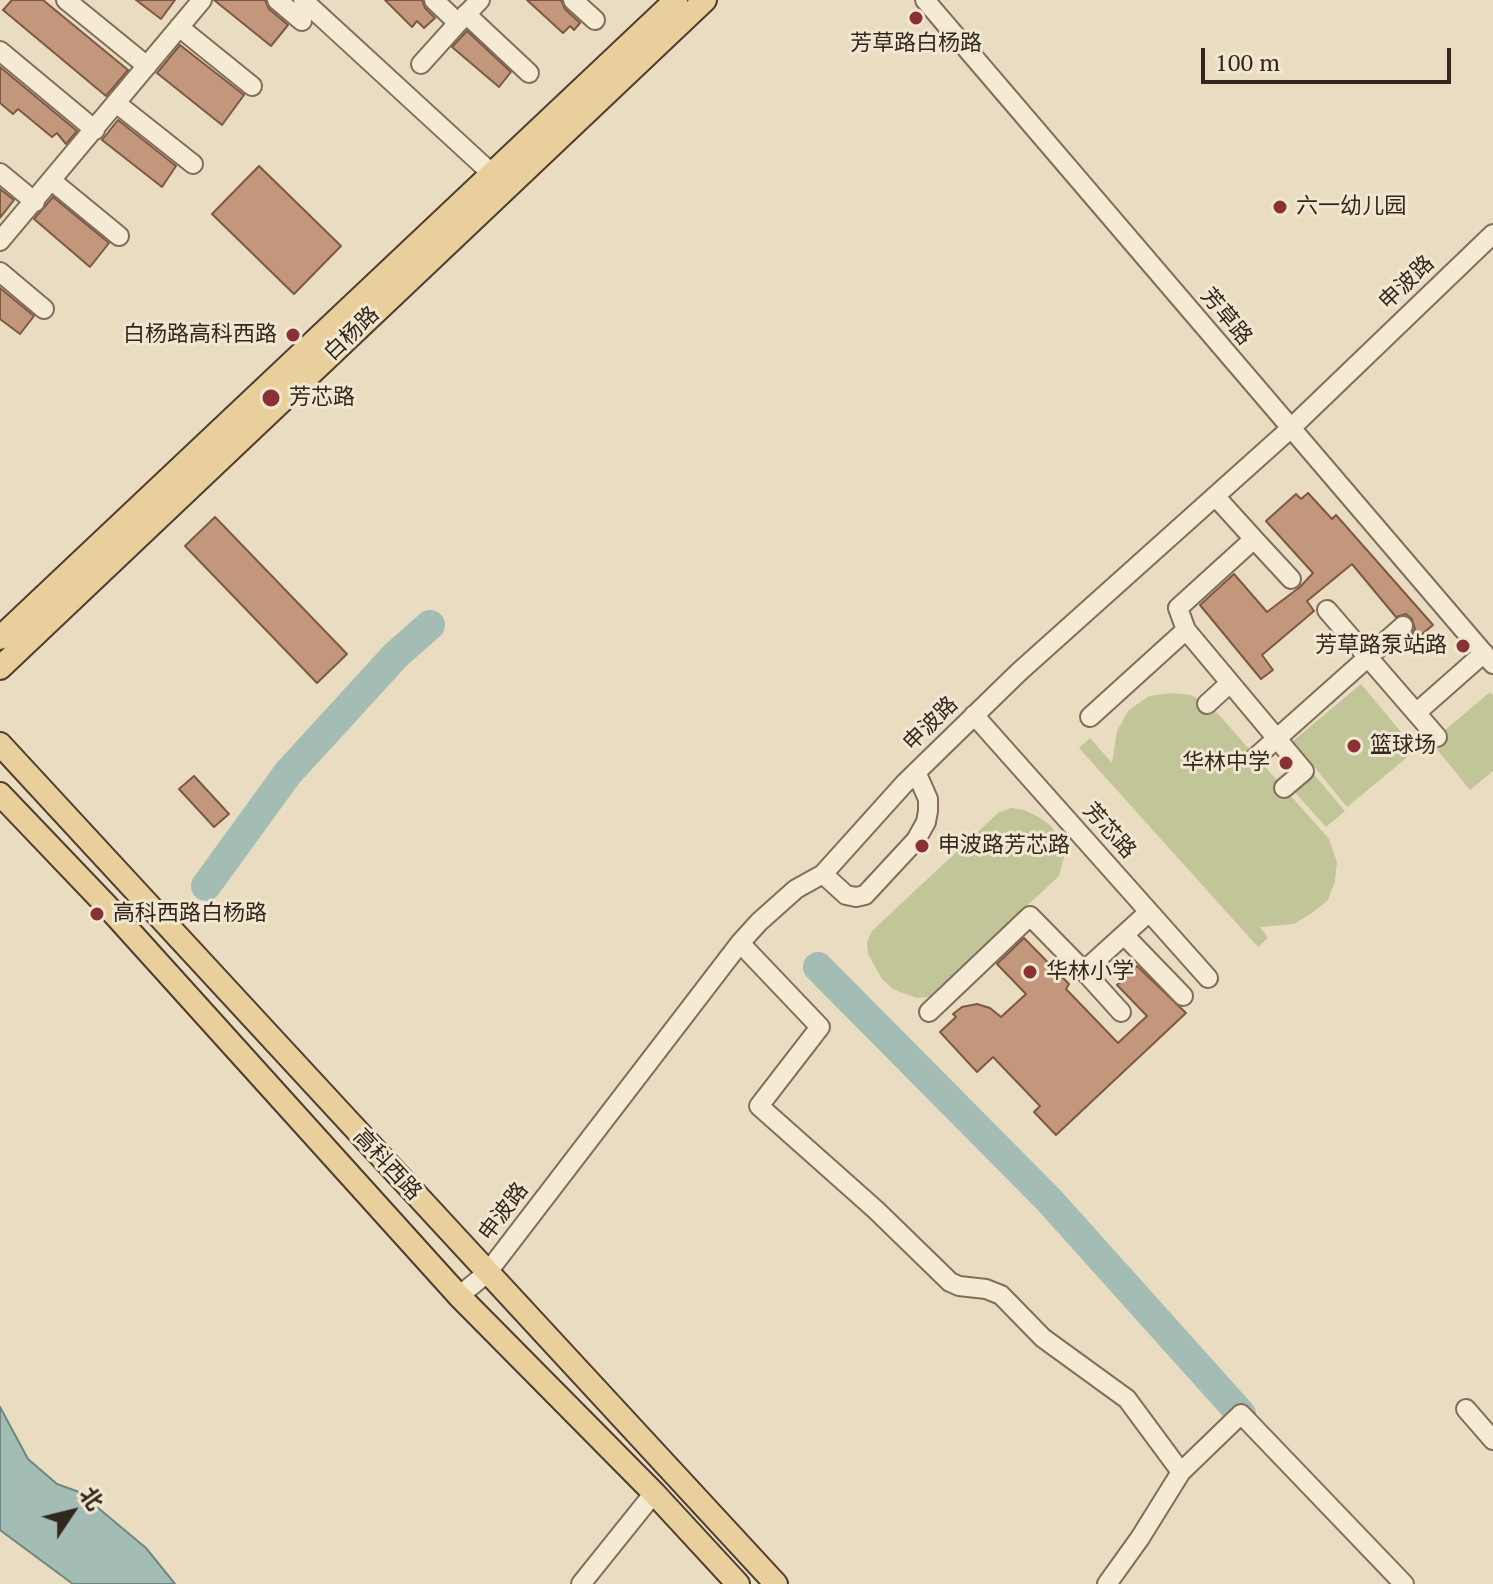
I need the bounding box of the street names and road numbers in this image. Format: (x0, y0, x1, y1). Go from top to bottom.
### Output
street label: 申波路 (1374, 251, 1440, 315)
street label: 芳草路 (1195, 283, 1257, 351)
street label: 白杨路 (319, 302, 385, 366)
street label: 申波路 (898, 691, 964, 757)
street label: 芳芯路 (1077, 798, 1141, 864)
street label: 高科西路 (347, 1124, 427, 1206)
street label: 申波路 (474, 1178, 534, 1246)

